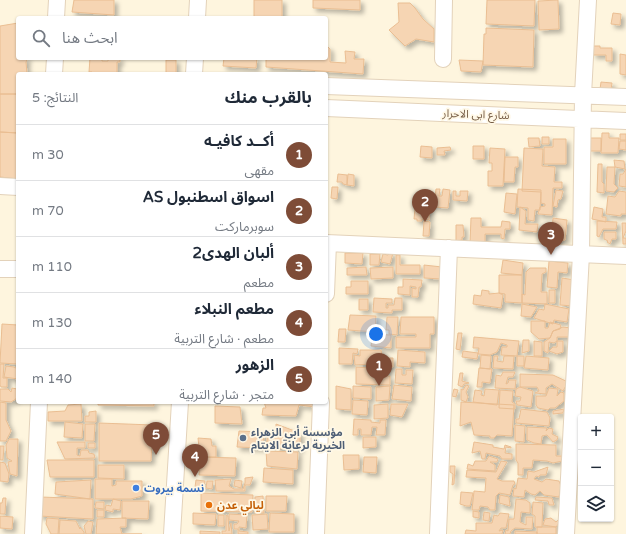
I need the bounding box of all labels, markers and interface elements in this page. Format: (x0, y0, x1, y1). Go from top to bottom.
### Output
search box (16, 16, 328, 60)
icon: search (30, 27, 52, 49)
text: ابحث هنا (62, 29, 118, 47)
text: بالقرب منك (225, 87, 312, 108)
text: النتائج: 5 (32, 90, 78, 106)
street label: شارع ابی الاحرار (441, 107, 510, 123)
text: أكــد كافيـه (204, 132, 274, 150)
text: 30 m (32, 147, 64, 163)
text: 1 (295, 147, 303, 163)
text: مقهى (245, 163, 274, 179)
text: اسواق اسطنبول AS (143, 188, 274, 206)
pin: 2 (412, 189, 438, 222)
text: 70 m (32, 203, 64, 219)
text: 2 (295, 203, 303, 219)
text: سوبرماركت (215, 219, 274, 235)
pin: 3 (538, 222, 564, 255)
text: ألبان الهدى2 (193, 244, 274, 262)
text: 110 m (32, 259, 72, 275)
text: 3 (295, 259, 303, 275)
text: مطعم (244, 275, 274, 291)
text: مطعم النبلاء (194, 300, 274, 318)
text: 130 m (32, 315, 72, 331)
text: 4 (295, 315, 303, 331)
your location (366, 324, 386, 344)
text: مطعم · شارع التربية (174, 331, 274, 347)
pin: 1 (366, 353, 392, 386)
text: الزهور (236, 356, 274, 374)
text: 140 m (32, 371, 72, 387)
text: 5 (295, 371, 303, 387)
text: متجر · شارع التربية (179, 387, 274, 403)
map controls (578, 414, 614, 522)
button: + (578, 414, 614, 450)
pin: 5 (143, 422, 169, 455)
place label: مؤسسة أبي الزهراء الخيرية لرعاية الايتام (251, 425, 345, 454)
marker: مؤسسة أبي الزهراء الخيرية لرعاية الايتام (238, 433, 248, 443)
pin: 4 (182, 444, 208, 477)
button: − (578, 450, 614, 486)
place label: نسمة بيروت (144, 482, 204, 495)
marker: نسمة بيروت (131, 483, 141, 493)
button: layers (578, 486, 614, 522)
place label: ليالي عدن (217, 499, 264, 515)
marker: ليالي عدن (204, 500, 214, 510)

